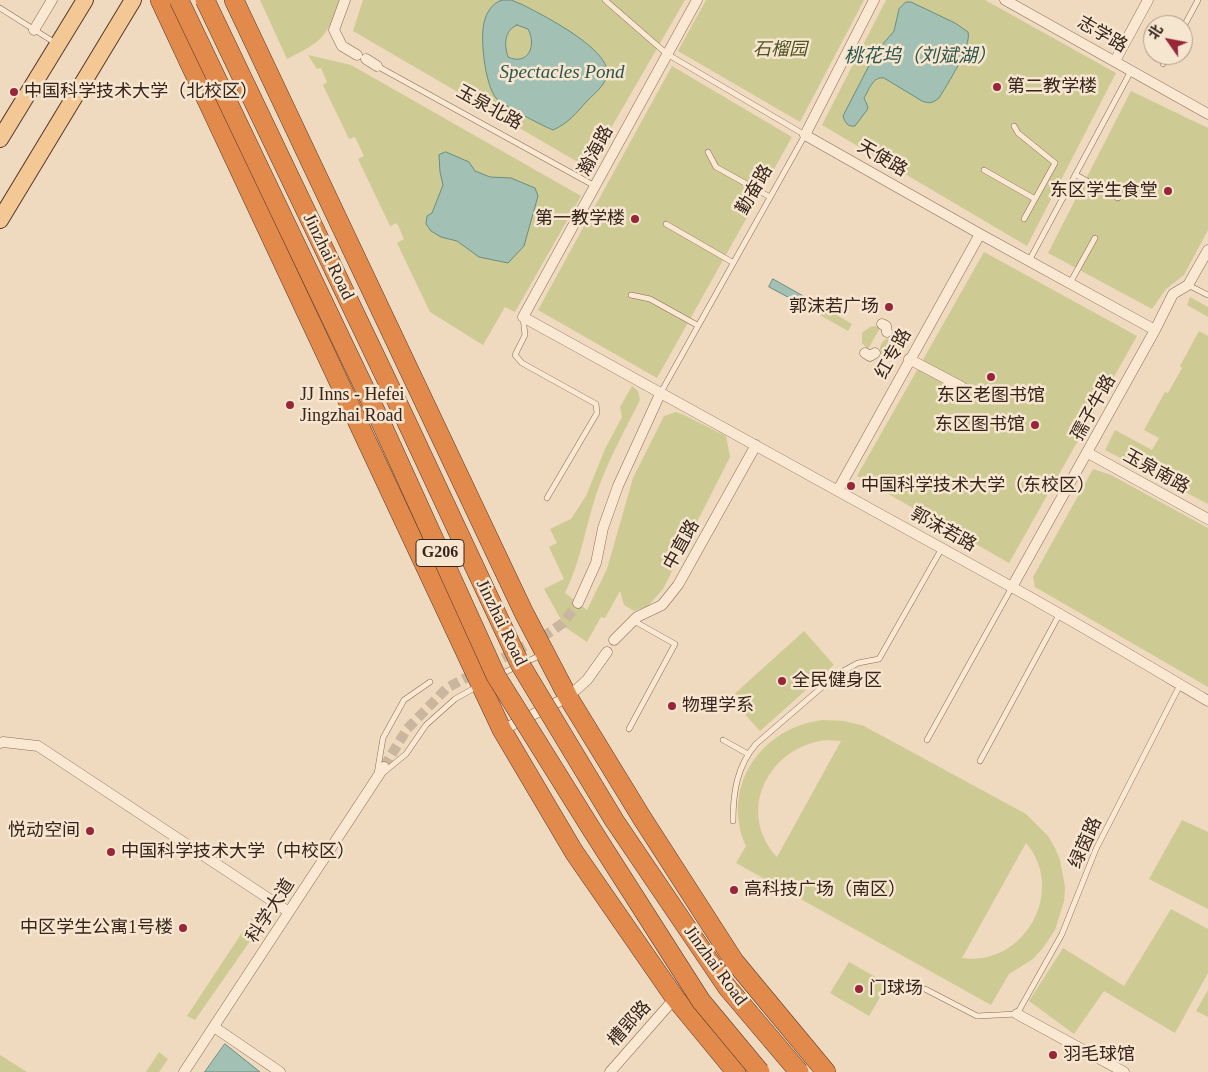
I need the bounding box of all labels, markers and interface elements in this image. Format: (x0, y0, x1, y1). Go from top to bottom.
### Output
street label: 志学路 (1073, 12, 1131, 58)
north arrow (1143, 15, 1193, 65)
text: 北 (1146, 22, 1166, 42)
park label: 石榴园 (753, 39, 807, 61)
water label: 桃花坞（刘斌湖） (844, 46, 996, 68)
water label: Spectacles Pond (499, 62, 625, 84)
place label: 第二教学楼 (1007, 76, 1097, 98)
place label: 中国科学技术大学（北校区） (24, 81, 258, 103)
street label: 玉泉北路 (452, 81, 526, 135)
marker: 第二教学楼 (991, 81, 1003, 93)
marker: 中国科学技术大学（北校区） (8, 86, 20, 98)
street label: 瀚海路 (574, 122, 618, 180)
street label: 天使路 (853, 136, 911, 182)
street label: 勤奋路 (732, 161, 778, 219)
place label: 东区学生食堂 (1050, 180, 1158, 202)
marker: 东区学生食堂 (1162, 185, 1174, 197)
place label: 第一教学楼 (535, 208, 625, 230)
street label: Jinzhai Road (298, 210, 358, 304)
marker: 第一教学楼 (629, 213, 641, 225)
place label: 郭沫若广场 (789, 296, 879, 318)
marker: 郭沫若广场 (883, 301, 895, 313)
street label: 红专路 (871, 325, 917, 383)
marker: 东区老图书馆 (985, 371, 997, 383)
street label: 孺子牛路 (1067, 371, 1121, 445)
place label: JJ Inns - Hefei Jingzhai Road (300, 384, 404, 426)
place label: 东区老图书馆 (937, 385, 1045, 407)
marker: JJ Inns - Hefei Jingzhai Road (284, 399, 296, 411)
place label: 东区图书馆 (935, 414, 1025, 436)
marker: 东区图书馆 (1029, 419, 1041, 431)
street label: 玉泉南路 (1119, 445, 1193, 499)
place label: 中国科学技术大学（东校区） (861, 475, 1095, 497)
marker: 中国科学技术大学（东校区） (845, 480, 857, 492)
street label: 郭沫若路 (906, 503, 980, 557)
street label: 中直路 (659, 516, 705, 574)
road number: G206 (416, 540, 464, 566)
street label: Jinzhai Road (471, 576, 531, 670)
place label: 全民健身区 (792, 670, 882, 692)
marker: 全民健身区 (776, 675, 788, 687)
place label: 物理学系 (682, 695, 754, 717)
marker: 物理学系 (666, 700, 678, 712)
street label: 绿茵路 (1065, 814, 1107, 872)
place label: 悦动空间 (8, 820, 80, 842)
marker: 悦动空间 (84, 825, 96, 837)
place label: 中国科学技术大学（中校区） (121, 841, 355, 863)
marker: 中国科学技术大学（中校区） (105, 846, 117, 858)
street label: 科学大道 (242, 875, 300, 947)
place label: 高科技广场（南区） (744, 879, 906, 901)
marker: 高科技广场（南区） (728, 884, 740, 896)
place label: 中区学生公寓1号楼 (20, 917, 173, 939)
marker: 中区学生公寓1号楼 (177, 922, 189, 934)
street label: Jinzhai Road (679, 922, 751, 1010)
place label: 门球场 (869, 978, 923, 1000)
marker: 门球场 (853, 983, 865, 995)
street label: 槽郢路 (604, 997, 656, 1051)
place label: 羽毛球馆 (1063, 1044, 1135, 1066)
marker: 羽毛球馆 (1047, 1049, 1059, 1061)

